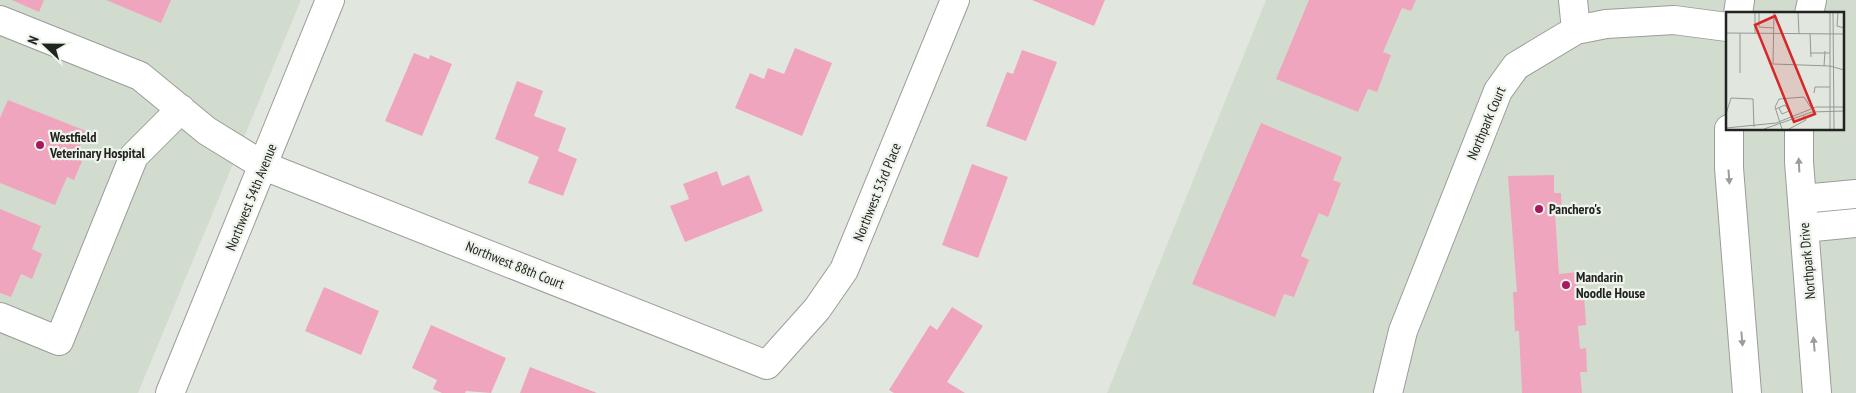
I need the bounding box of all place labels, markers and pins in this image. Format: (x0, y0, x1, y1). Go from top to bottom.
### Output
place label: Westfield Veterinary Hospital (49, 128, 146, 162)
marker: Westfield Veterinary Hospital (34, 139, 46, 151)
place label: Panchero's (1549, 200, 1601, 218)
marker: Panchero's (1533, 203, 1545, 215)
place label: Mandarin Noodle House (1576, 268, 1645, 302)
marker: Mandarin Noodle House (1560, 279, 1572, 291)

